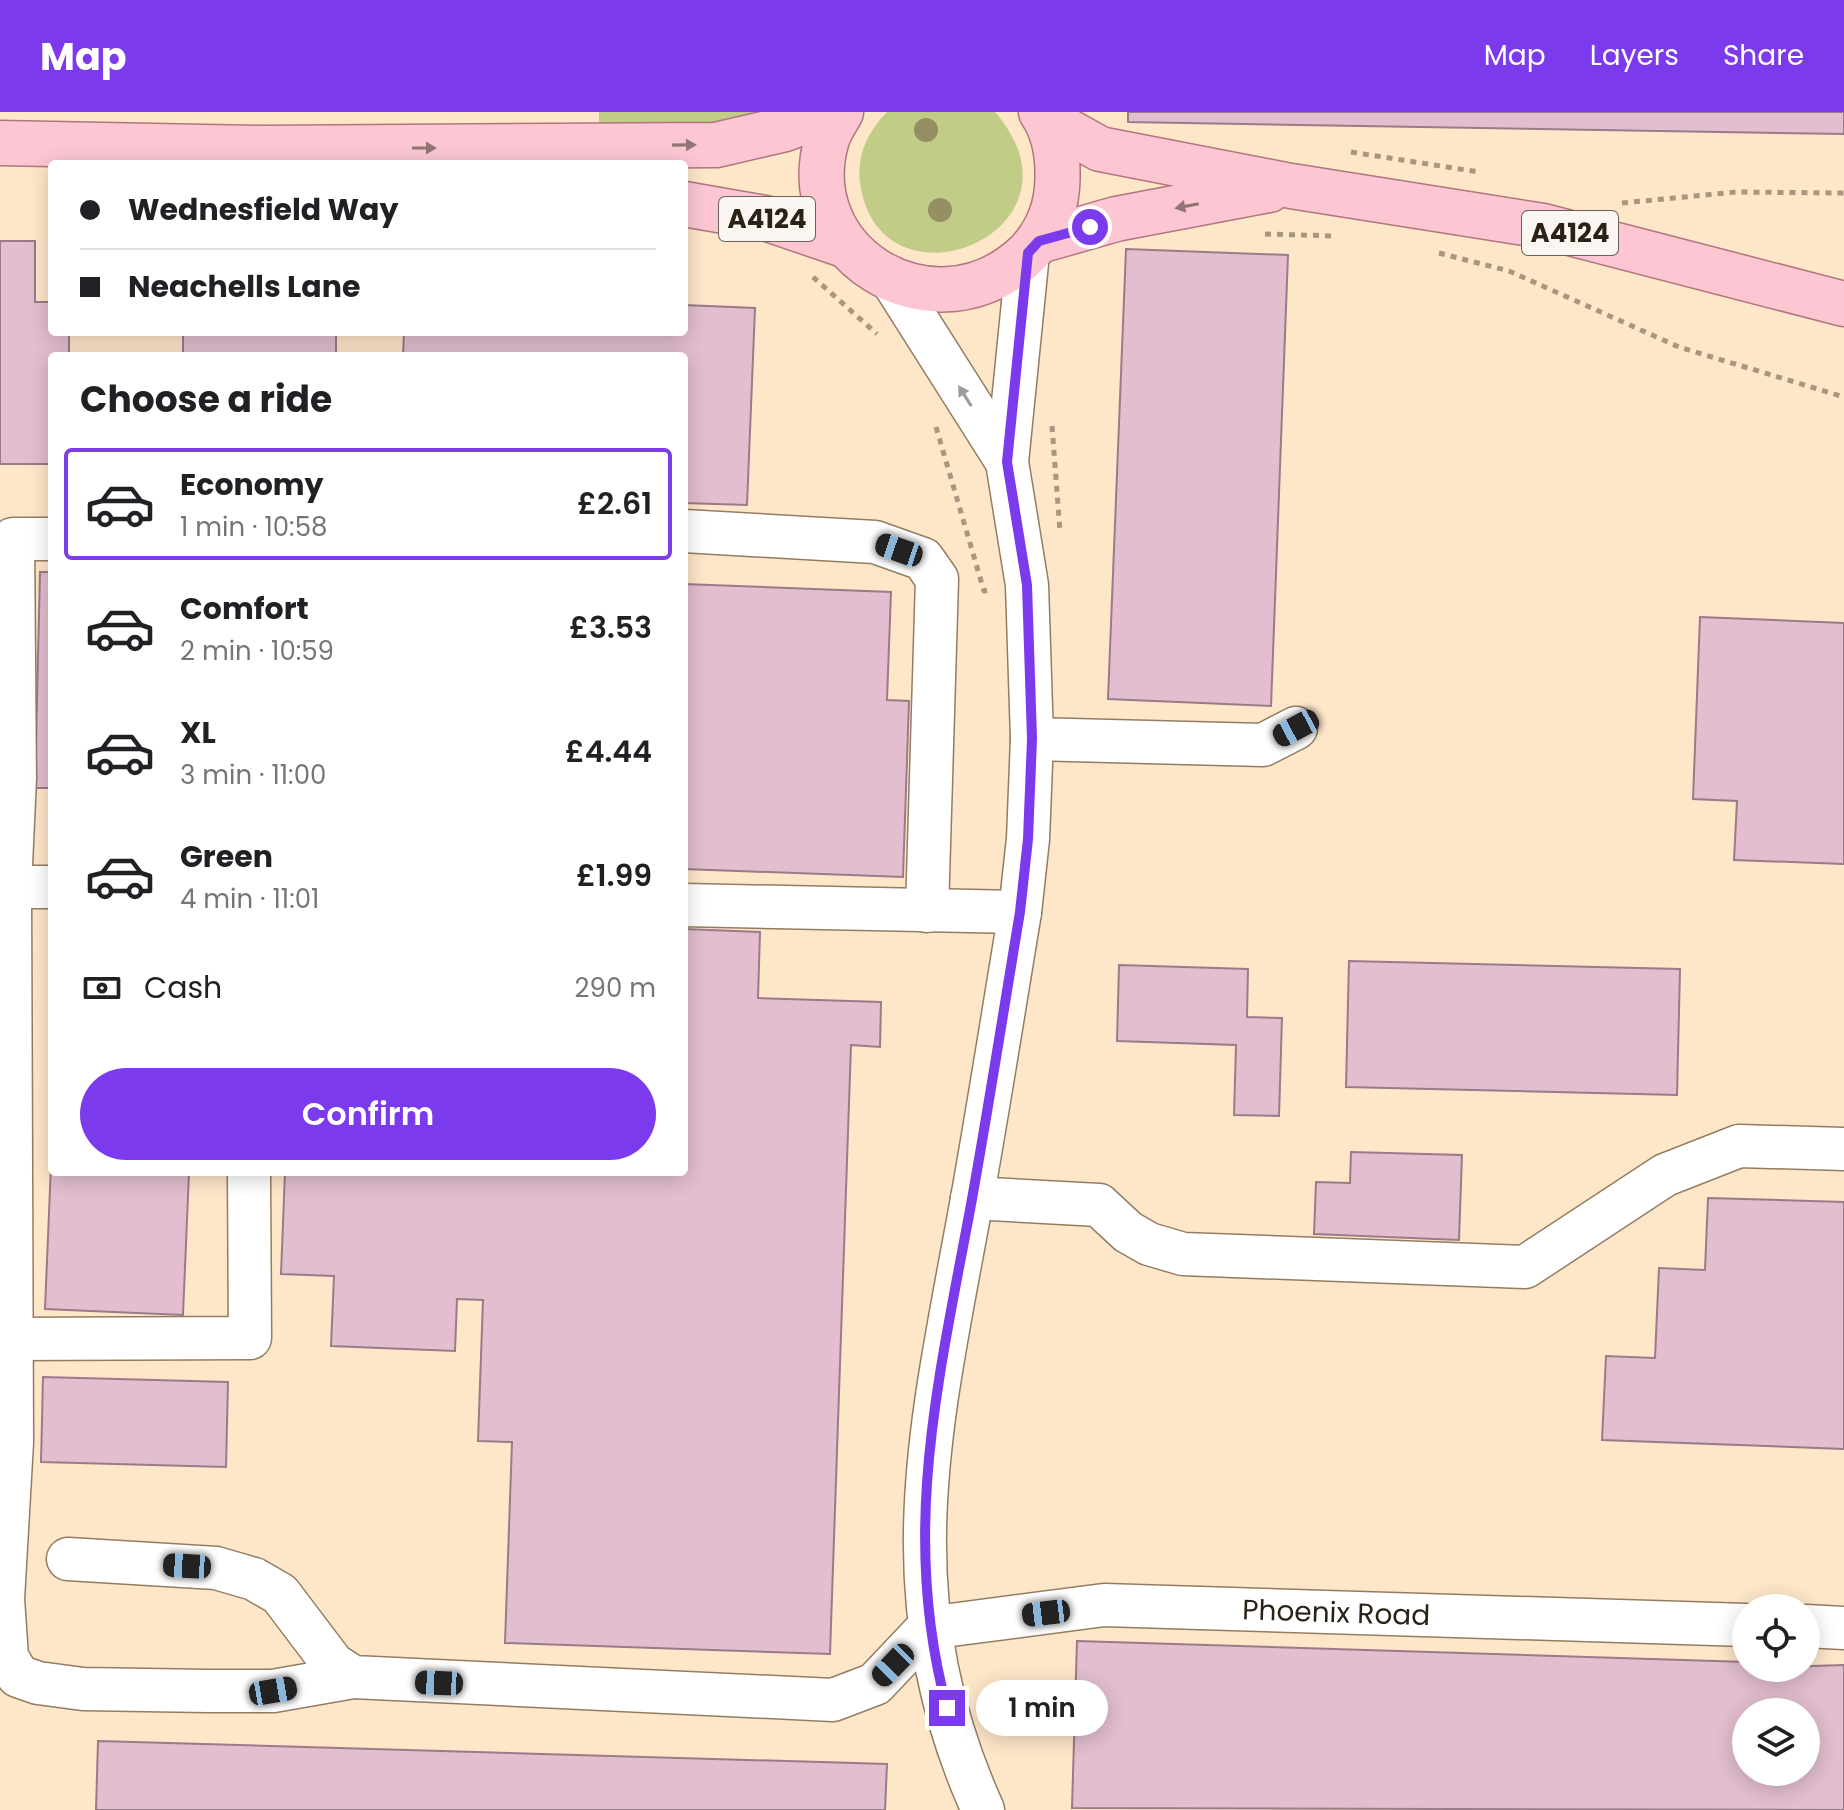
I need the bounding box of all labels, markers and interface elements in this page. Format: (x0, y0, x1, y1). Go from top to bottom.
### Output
text: Map (40, 30, 127, 83)
text: Map (1484, 36, 1546, 75)
text: Layers (1590, 36, 1679, 75)
text: Share (1723, 36, 1804, 75)
one-way arrow (672, 139, 697, 152)
one-way arrow (412, 142, 437, 154)
text: Wednesfield Way (128, 188, 398, 231)
road number: A4124 (719, 197, 815, 241)
one-way arrow (1174, 200, 1199, 213)
route start (1072, 209, 1108, 245)
road number: A4124 (1522, 211, 1618, 255)
text: Neachells Lane (128, 265, 360, 308)
text: Choose a ride (80, 374, 332, 425)
one-way arrow (958, 385, 972, 407)
text: Economy (180, 463, 324, 506)
icon: car (84, 468, 156, 540)
text: £2.61 (577, 482, 652, 525)
text: 1 min · 10:58 (180, 509, 327, 545)
car (872, 531, 926, 569)
text: Comfort (180, 587, 309, 630)
icon: car (84, 592, 156, 664)
text: £3.53 (569, 606, 652, 649)
text: 2 min · 10:59 (180, 633, 334, 669)
car (1269, 706, 1323, 750)
text: XL (180, 711, 216, 754)
icon: car (84, 716, 156, 788)
text: £4.44 (565, 730, 652, 773)
text: 3 min · 11:00 (180, 757, 326, 793)
text: Green (180, 835, 273, 878)
icon: car (84, 840, 156, 912)
text: £1.99 (576, 854, 652, 897)
text: 4 min · 11:01 (180, 881, 319, 917)
icon: cash (80, 966, 124, 1010)
text: Cash (144, 966, 222, 1009)
text: 290 m (575, 970, 656, 1006)
button: Confirm (80, 1068, 656, 1160)
car (162, 1553, 212, 1579)
street label: Phoenix Road (1242, 1590, 1431, 1635)
map controls (1732, 1594, 1820, 1786)
button: locate (1732, 1594, 1820, 1682)
car (1021, 1598, 1071, 1628)
car (868, 1639, 918, 1691)
car (415, 1670, 463, 1696)
car (247, 1675, 299, 1707)
callout: 1 min (975, 1680, 1107, 1736)
route end (929, 1690, 965, 1726)
text: 1 min (1008, 1690, 1076, 1726)
button: layers (1732, 1698, 1820, 1786)

